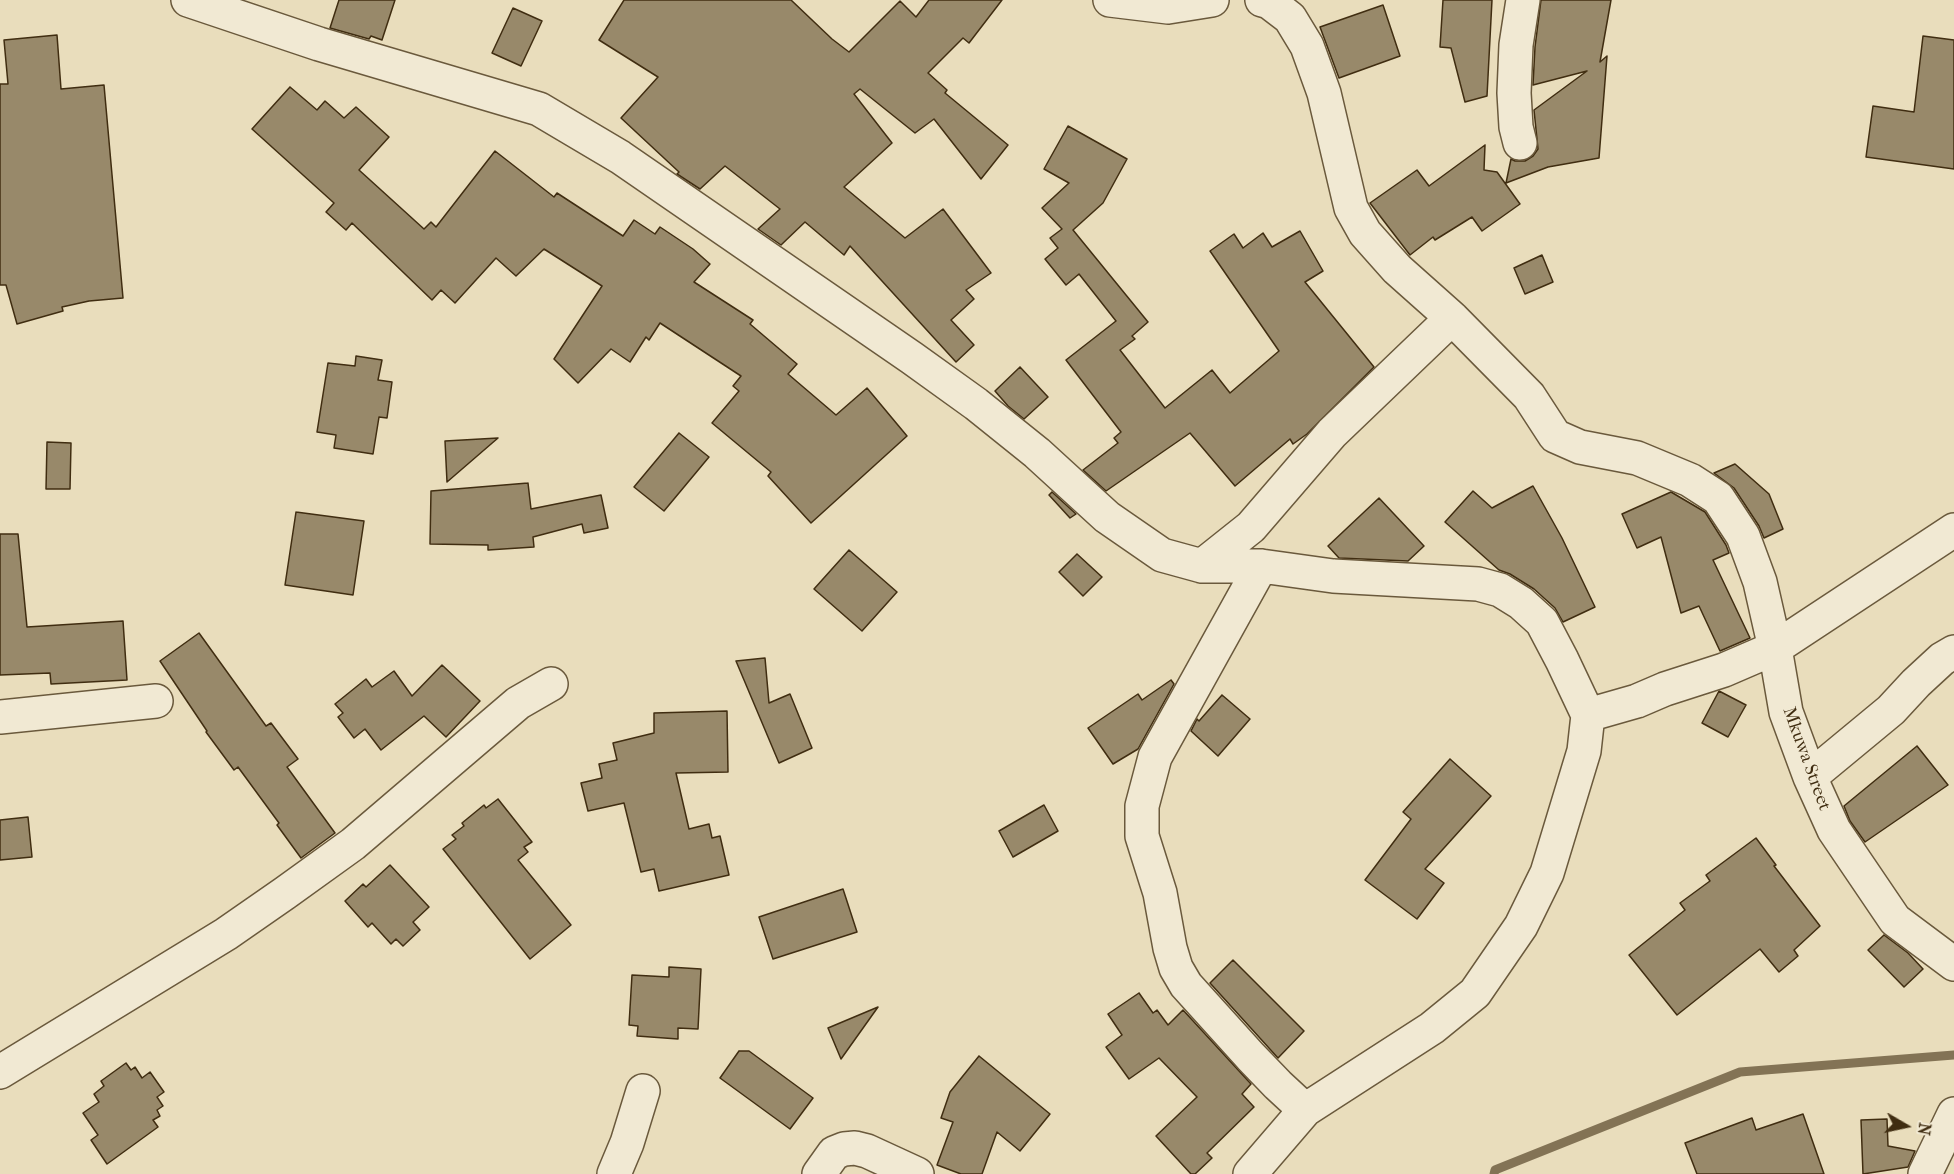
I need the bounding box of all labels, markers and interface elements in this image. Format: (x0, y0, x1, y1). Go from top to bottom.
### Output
street label: Mkuwa Street (1777, 704, 1835, 814)
north arrow (1876, 1096, 1936, 1156)
text: N (1914, 1121, 1935, 1136)

